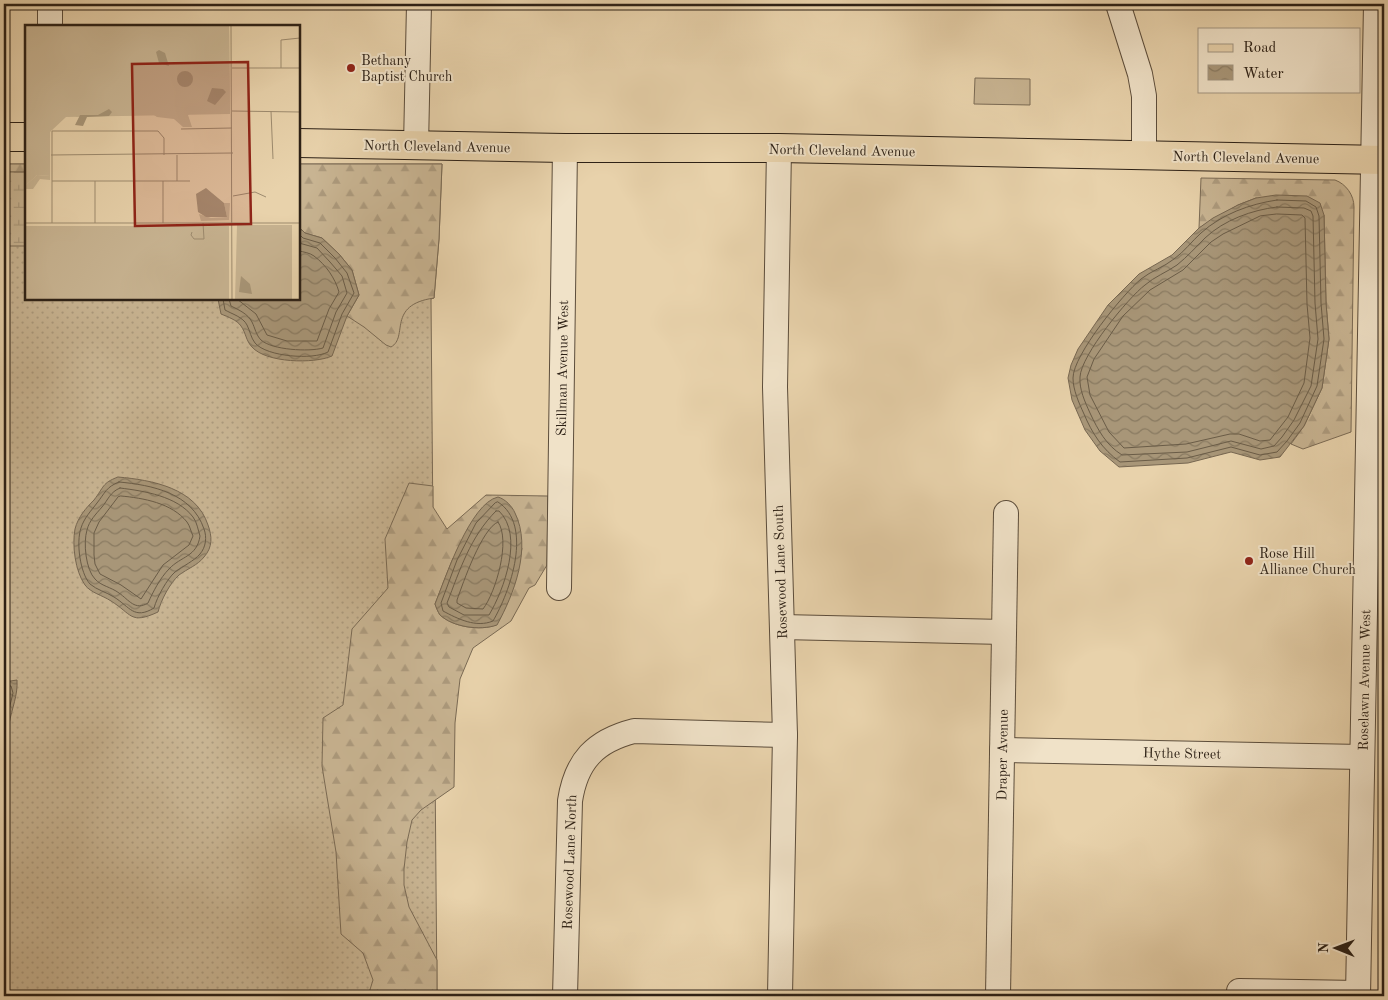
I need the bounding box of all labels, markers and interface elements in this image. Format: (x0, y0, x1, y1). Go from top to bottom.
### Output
inset map (25, 25, 300, 300)
legend (1198, 28, 1360, 92)
text: Road (1243, 41, 1277, 56)
place label: Bethany Baptist Church (361, 54, 453, 84)
marker: Bethany Baptist Church (345, 62, 357, 74)
text: Water (1243, 67, 1284, 82)
street label: North Cleveland Avenue (364, 139, 510, 155)
street label: North Cleveland Avenue (769, 143, 915, 159)
street label: North Cleveland Avenue (1173, 150, 1319, 166)
street label: Skillman Avenue West (555, 300, 571, 436)
street label: Rosewood Lane South (772, 504, 790, 639)
place label: Rose Hill Alliance Church (1259, 547, 1356, 577)
marker: Rose Hill Alliance Church (1243, 555, 1255, 567)
street label: Roselawn Avenue West (1357, 609, 1373, 751)
street label: Draper Avenue (995, 709, 1011, 801)
street label: Hythe Street (1143, 746, 1221, 762)
street label: Rosewood Lane North (561, 794, 579, 930)
north arrow (1310, 922, 1360, 972)
text: N (1317, 942, 1331, 953)

